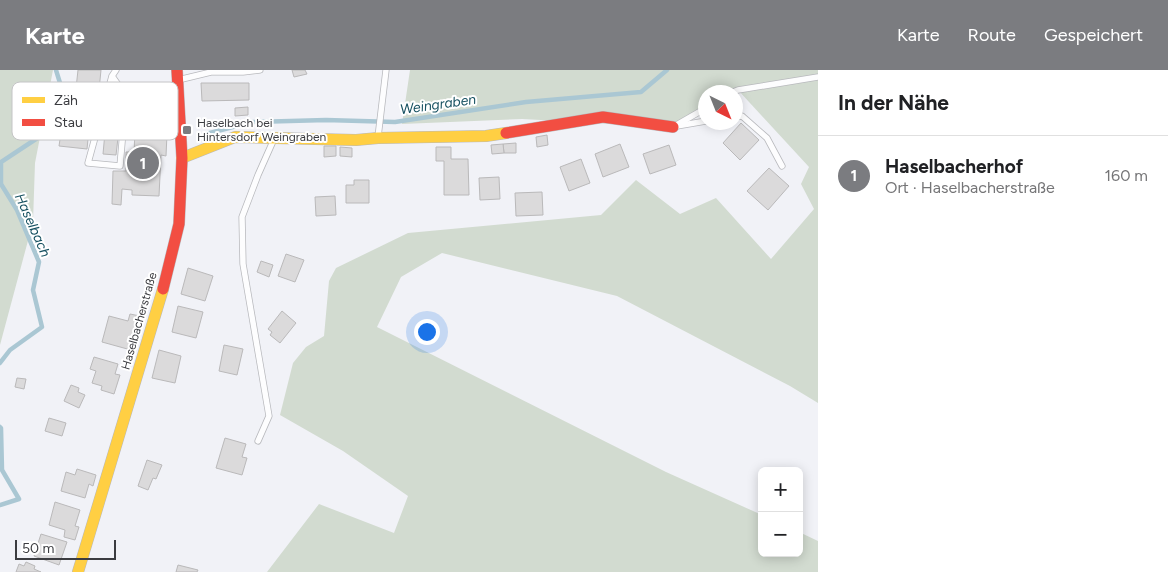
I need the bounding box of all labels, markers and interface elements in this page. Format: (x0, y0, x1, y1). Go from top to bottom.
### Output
text: Karte (25, 21, 85, 50)
text: Karte (897, 24, 940, 46)
text: Route (968, 24, 1016, 46)
text: Gespeichert (1044, 24, 1143, 46)
legend (12, 82, 178, 140)
north arrow (698, 85, 743, 130)
text: In der Nähe (838, 90, 949, 115)
water label: Weingraben (399, 91, 477, 118)
text: Zäh (54, 92, 78, 109)
text: Stau (54, 114, 83, 131)
place label: Haselbach bei Hintersdorf Weingraben (197, 116, 327, 144)
marker: Haselbach bei Hintersdorf Weingraben (181, 124, 193, 136)
pin: 1 (127, 144, 159, 182)
text: Haselbacherhof (885, 155, 1023, 178)
text: 1 (851, 166, 857, 185)
text: 160 m (1105, 166, 1148, 185)
text: Ort · Haselbacherstraße (885, 178, 1055, 197)
water label: Haselbach (11, 191, 54, 260)
street label: Haselbacherstraße (118, 270, 160, 371)
your location (414, 319, 440, 345)
map controls (758, 467, 803, 557)
button: + (758, 467, 803, 512)
button: − (758, 512, 803, 557)
scale bar (15, 537, 116, 560)
text: 50 m (22, 540, 54, 557)

